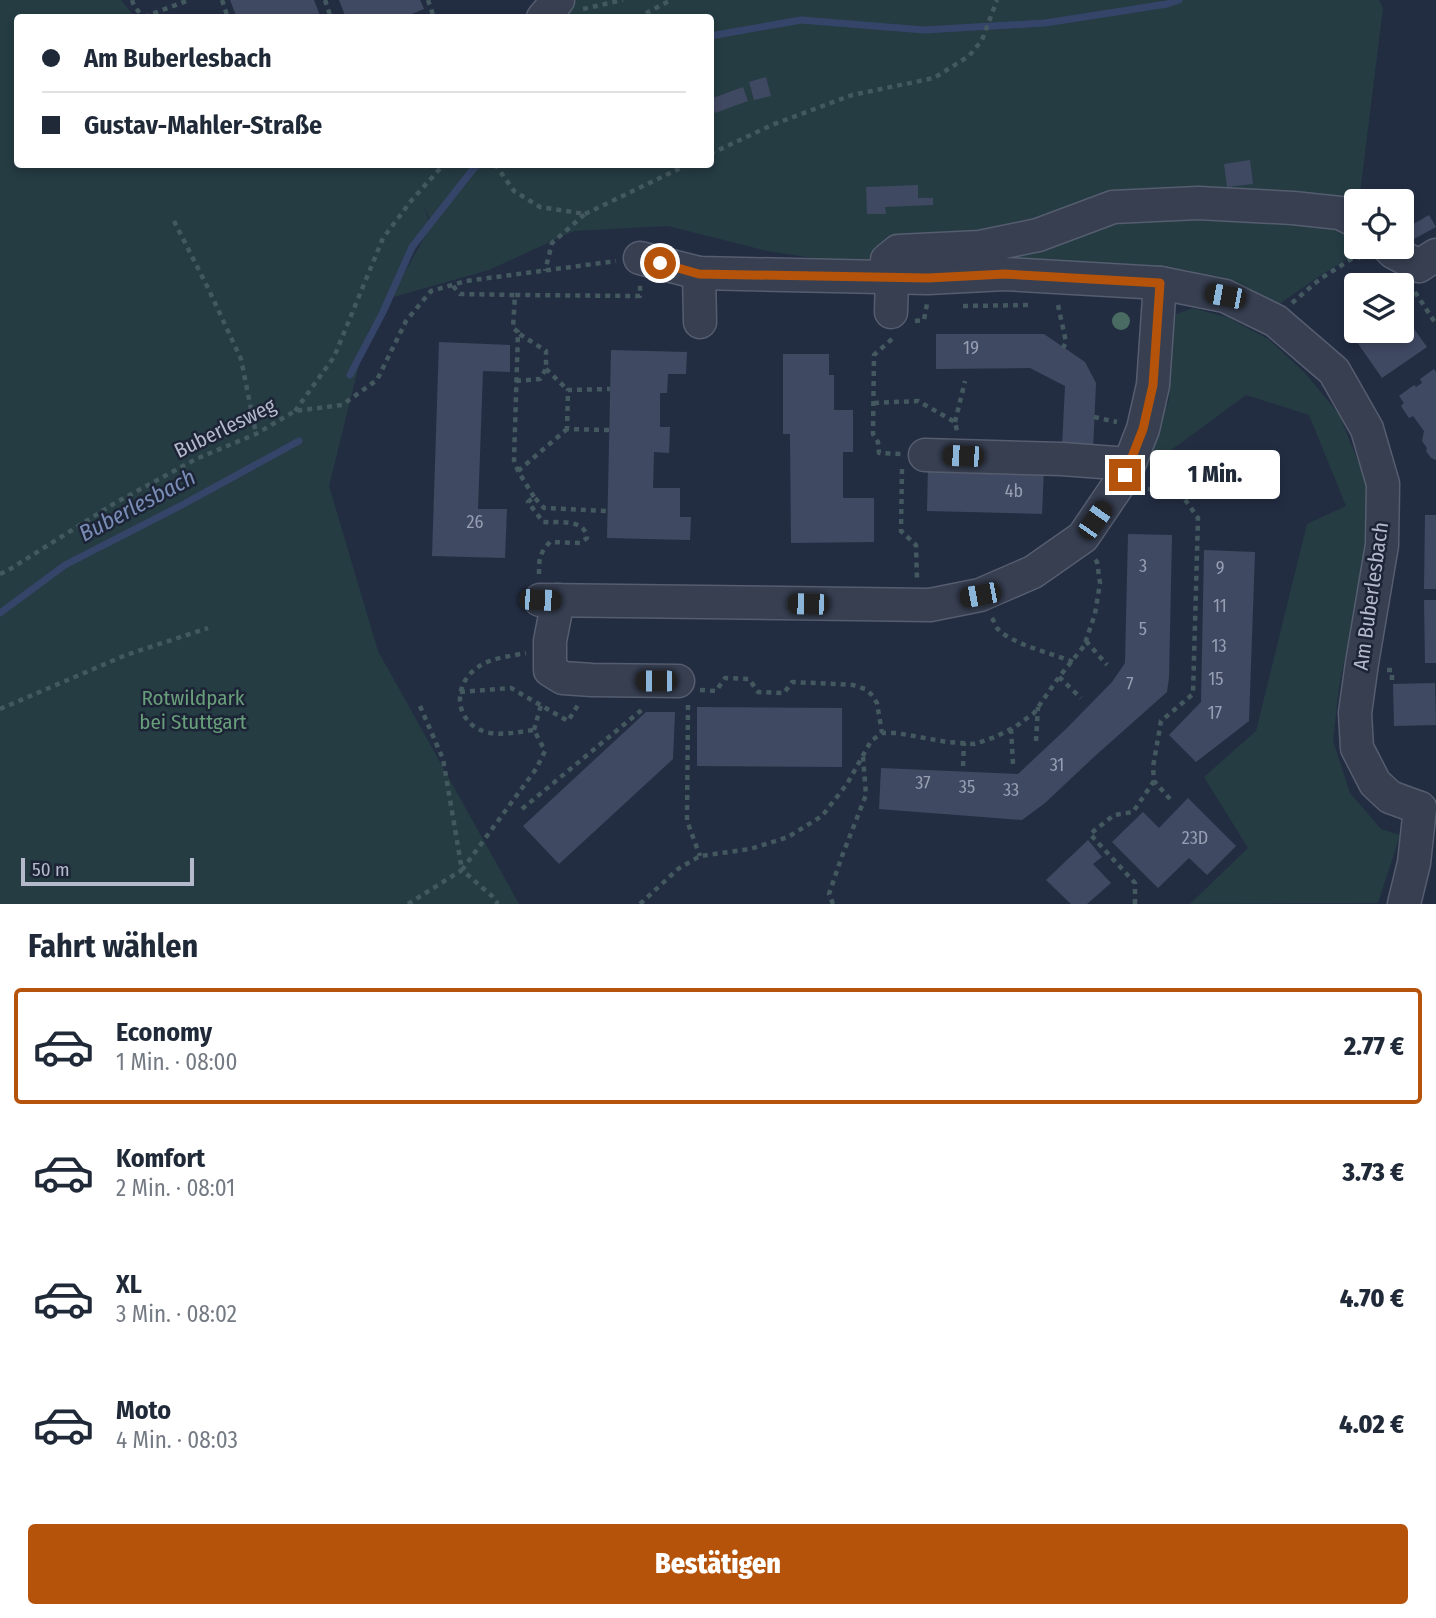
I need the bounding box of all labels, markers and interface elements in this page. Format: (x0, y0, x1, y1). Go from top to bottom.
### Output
text: Am Buberlesbach (84, 43, 272, 74)
text: Gustav-Mahler-Straße (84, 110, 322, 141)
map controls (1344, 189, 1414, 343)
button: locate (1344, 189, 1414, 259)
route start (644, 247, 676, 279)
button: layers (1344, 273, 1414, 343)
car (1203, 282, 1248, 310)
house number: 19 (963, 337, 979, 359)
street label: Buberlesweg (170, 392, 280, 464)
car (942, 445, 985, 467)
callout: 1 Min. (1150, 450, 1279, 500)
route end (1109, 459, 1141, 491)
text: 1 Min. (1188, 460, 1242, 488)
water label: Buberlesbach (74, 463, 200, 547)
house number: 4b (1005, 480, 1023, 502)
car (1075, 497, 1116, 543)
house number: 26 (467, 511, 484, 533)
street label: Am Buberlesbach (1348, 520, 1394, 672)
house number: 3 (1139, 555, 1147, 577)
house number: 9 (1216, 557, 1224, 579)
car (958, 581, 1003, 609)
car (519, 589, 562, 611)
car (787, 593, 830, 615)
house number: 11 (1213, 595, 1227, 617)
house number: 5 (1139, 618, 1147, 640)
house number: 13 (1211, 635, 1227, 657)
house number: 15 (1208, 668, 1224, 690)
car (636, 671, 678, 692)
house number: 7 (1126, 673, 1134, 695)
park label: Rotwildpark bei Stuttgart (139, 685, 247, 735)
house number: 17 (1208, 702, 1222, 724)
house number: 31 (1050, 754, 1064, 776)
house number: 37 (915, 772, 931, 794)
house number: 35 (959, 776, 975, 798)
house number: 33 (1003, 779, 1019, 801)
house number: 23D (1182, 827, 1208, 849)
scale bar (21, 855, 194, 887)
text: 50 m (32, 858, 70, 881)
text: Fahrt wählen (28, 927, 198, 965)
icon: car (32, 1015, 95, 1078)
text: Economy (116, 1017, 212, 1048)
text: 2.77 € (1344, 1031, 1404, 1062)
text: 1 Min. · 08:00 (116, 1048, 238, 1076)
icon: car (32, 1141, 95, 1204)
text: Komfort (116, 1143, 205, 1174)
text: 3.73 € (1343, 1157, 1404, 1188)
text: 2 Min. · 08:01 (116, 1174, 235, 1202)
icon: car (32, 1267, 95, 1330)
text: XL (116, 1269, 142, 1300)
text: 4.70 € (1340, 1283, 1404, 1314)
text: 3 Min. · 08:02 (116, 1300, 237, 1328)
icon: car (32, 1393, 95, 1456)
text: Moto (116, 1395, 171, 1426)
text: 4.02 € (1339, 1409, 1404, 1440)
text: 4 Min. · 08:03 (116, 1426, 238, 1454)
button: Bestätigen (28, 1524, 1408, 1604)

